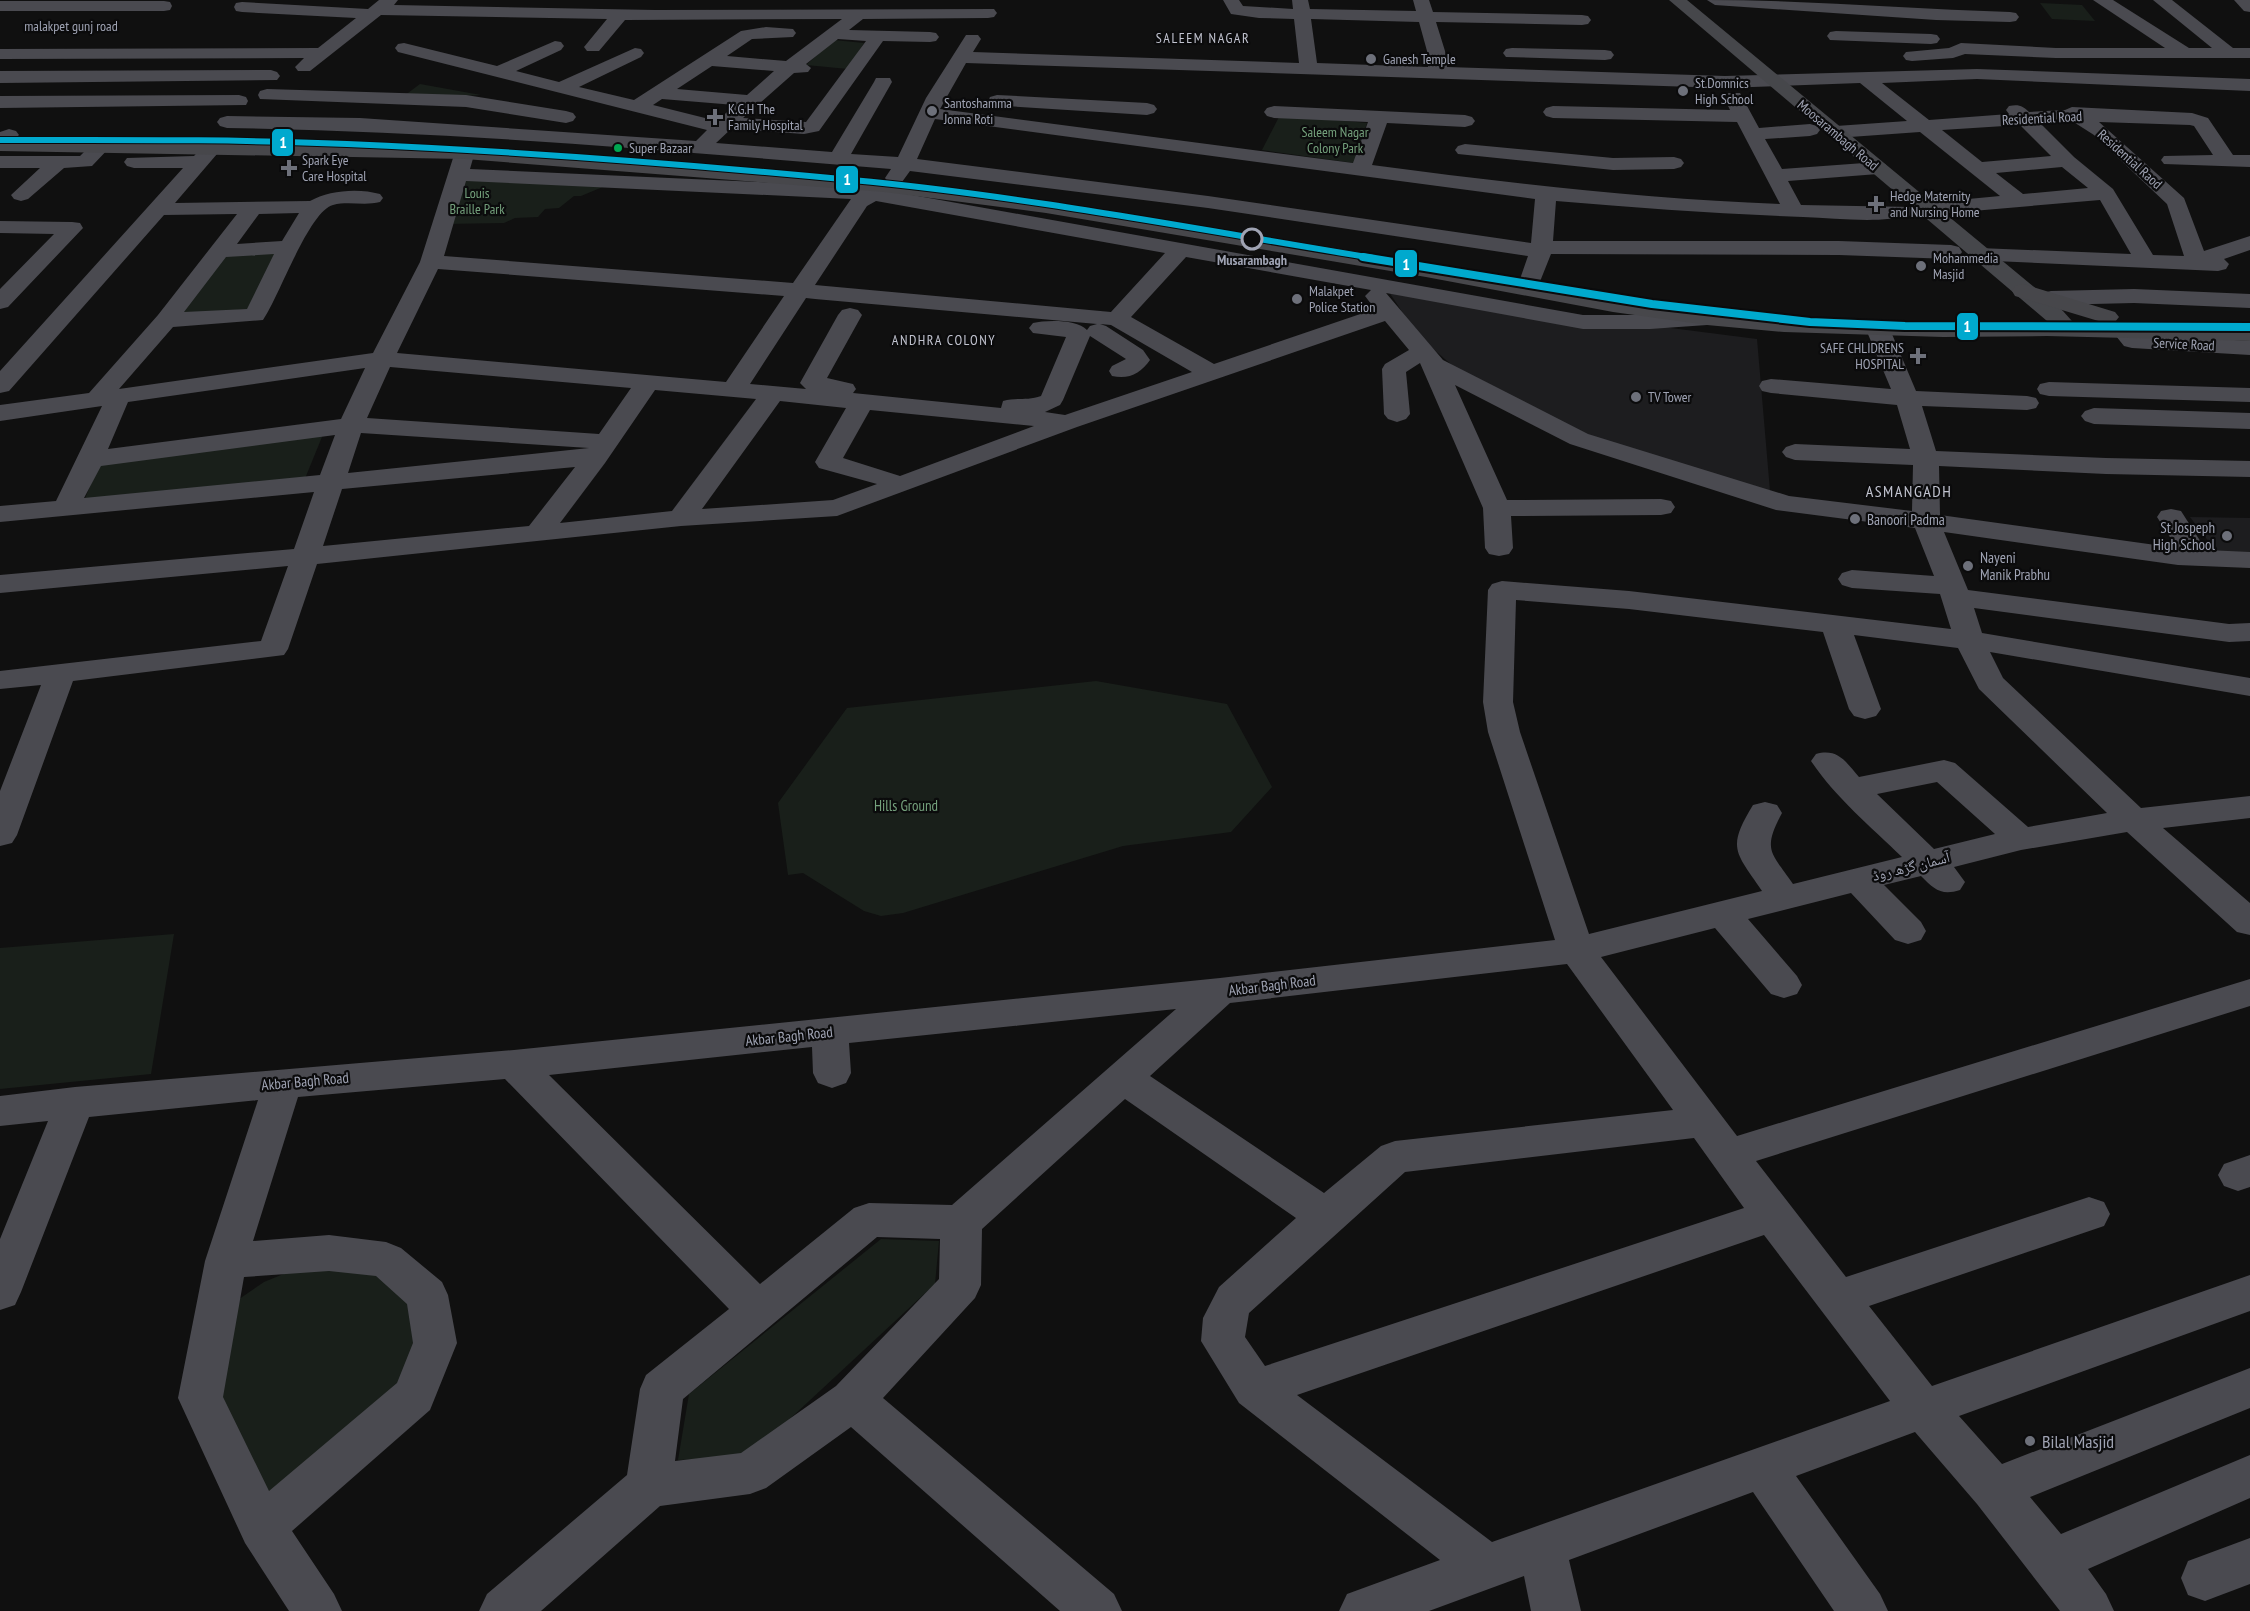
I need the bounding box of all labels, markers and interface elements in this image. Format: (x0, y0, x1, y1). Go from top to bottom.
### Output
street label: malakpet gunj road (24, 17, 118, 35)
district label: SALEEM NAGAR (1156, 29, 1250, 47)
place label: Ganesh Temple (1383, 50, 1456, 68)
marker: Ganesh Temple (1364, 52, 1378, 66)
place label: St.Domnics High School (1695, 74, 1754, 108)
marker: St.Domnics High School (1676, 84, 1690, 98)
place label: Santoshamma Jonna Roti (943, 94, 1012, 128)
street label: Moosarambagh Road (1794, 96, 1882, 174)
place label: K.G.H The Family Hospital (728, 100, 803, 134)
marker: Santoshamma Jonna Roti (925, 104, 939, 118)
street label: Residential Road (2001, 107, 2083, 129)
marker: K.G.H The Family Hospital (706, 108, 724, 126)
park label: Saleem Nagar Colony Park (1301, 123, 1369, 157)
street label: Residential Raod (2094, 125, 2166, 193)
line badge: 1 (271, 128, 294, 157)
text: 1 (279, 132, 287, 152)
place label: Super Bazaar (629, 139, 692, 157)
marker: Super Bazaar (612, 142, 624, 154)
place label: Spark Eye Care Hospital (302, 151, 367, 185)
marker: Spark Eye Care Hospital (280, 159, 298, 177)
line badge: 1 (835, 165, 859, 194)
text: 1 (843, 169, 851, 189)
park label: Louis Braille Park (449, 184, 505, 218)
place label: Hedge Maternity and Nursing Home (1890, 187, 1980, 221)
marker: Hedge Maternity and Nursing Home (1867, 195, 1885, 213)
marker: Musarambagh (1241, 228, 1263, 250)
line badge: 1 (1394, 249, 1418, 278)
place label: Mohammedia Masjid (1933, 249, 1998, 283)
place label: Musarambagh (1217, 251, 1287, 269)
text: 1 (1402, 254, 1410, 274)
marker: Mohammedia Masjid (1914, 259, 1928, 273)
place label: Malakpet Police Station (1309, 282, 1375, 316)
marker: Malakpet Police Station (1290, 292, 1304, 306)
line badge: 1 (1956, 312, 1979, 341)
text: 1 (1963, 316, 1971, 336)
district label: ANDHRA COLONY (892, 331, 996, 349)
street label: Service Road (2153, 333, 2215, 355)
place label: SAFE CHLIDRENS HOSPITAL (1820, 339, 1904, 373)
marker: SAFE CHLIDRENS HOSPITAL (1909, 347, 1927, 365)
place label: TV Tower (1648, 388, 1692, 406)
marker: TV Tower (1629, 390, 1643, 404)
district label: ASMANGADH (1866, 481, 1952, 501)
place label: Banoori Padma (1867, 510, 1945, 529)
marker: Banoori Padma (1848, 512, 1862, 526)
place label: St Jospeph High School (2153, 518, 2216, 554)
marker: St Jospeph High School (2220, 529, 2234, 543)
place label: Nayeni Manik Prabhu (1980, 548, 2050, 584)
marker: Nayeni Manik Prabhu (1961, 559, 1975, 573)
park label: Hills Ground (874, 796, 938, 815)
street label: آسمان گڑھ روڈ (1870, 847, 1953, 886)
street label: Akbar Bagh Road (1227, 970, 1317, 1000)
street label: Akbar Bagh Road (744, 1022, 834, 1050)
street label: Akbar Bagh Road (261, 1068, 349, 1094)
place label: Bilal Masjid (2042, 1430, 2114, 1453)
marker: Bilal Masjid (2023, 1434, 2037, 1448)

